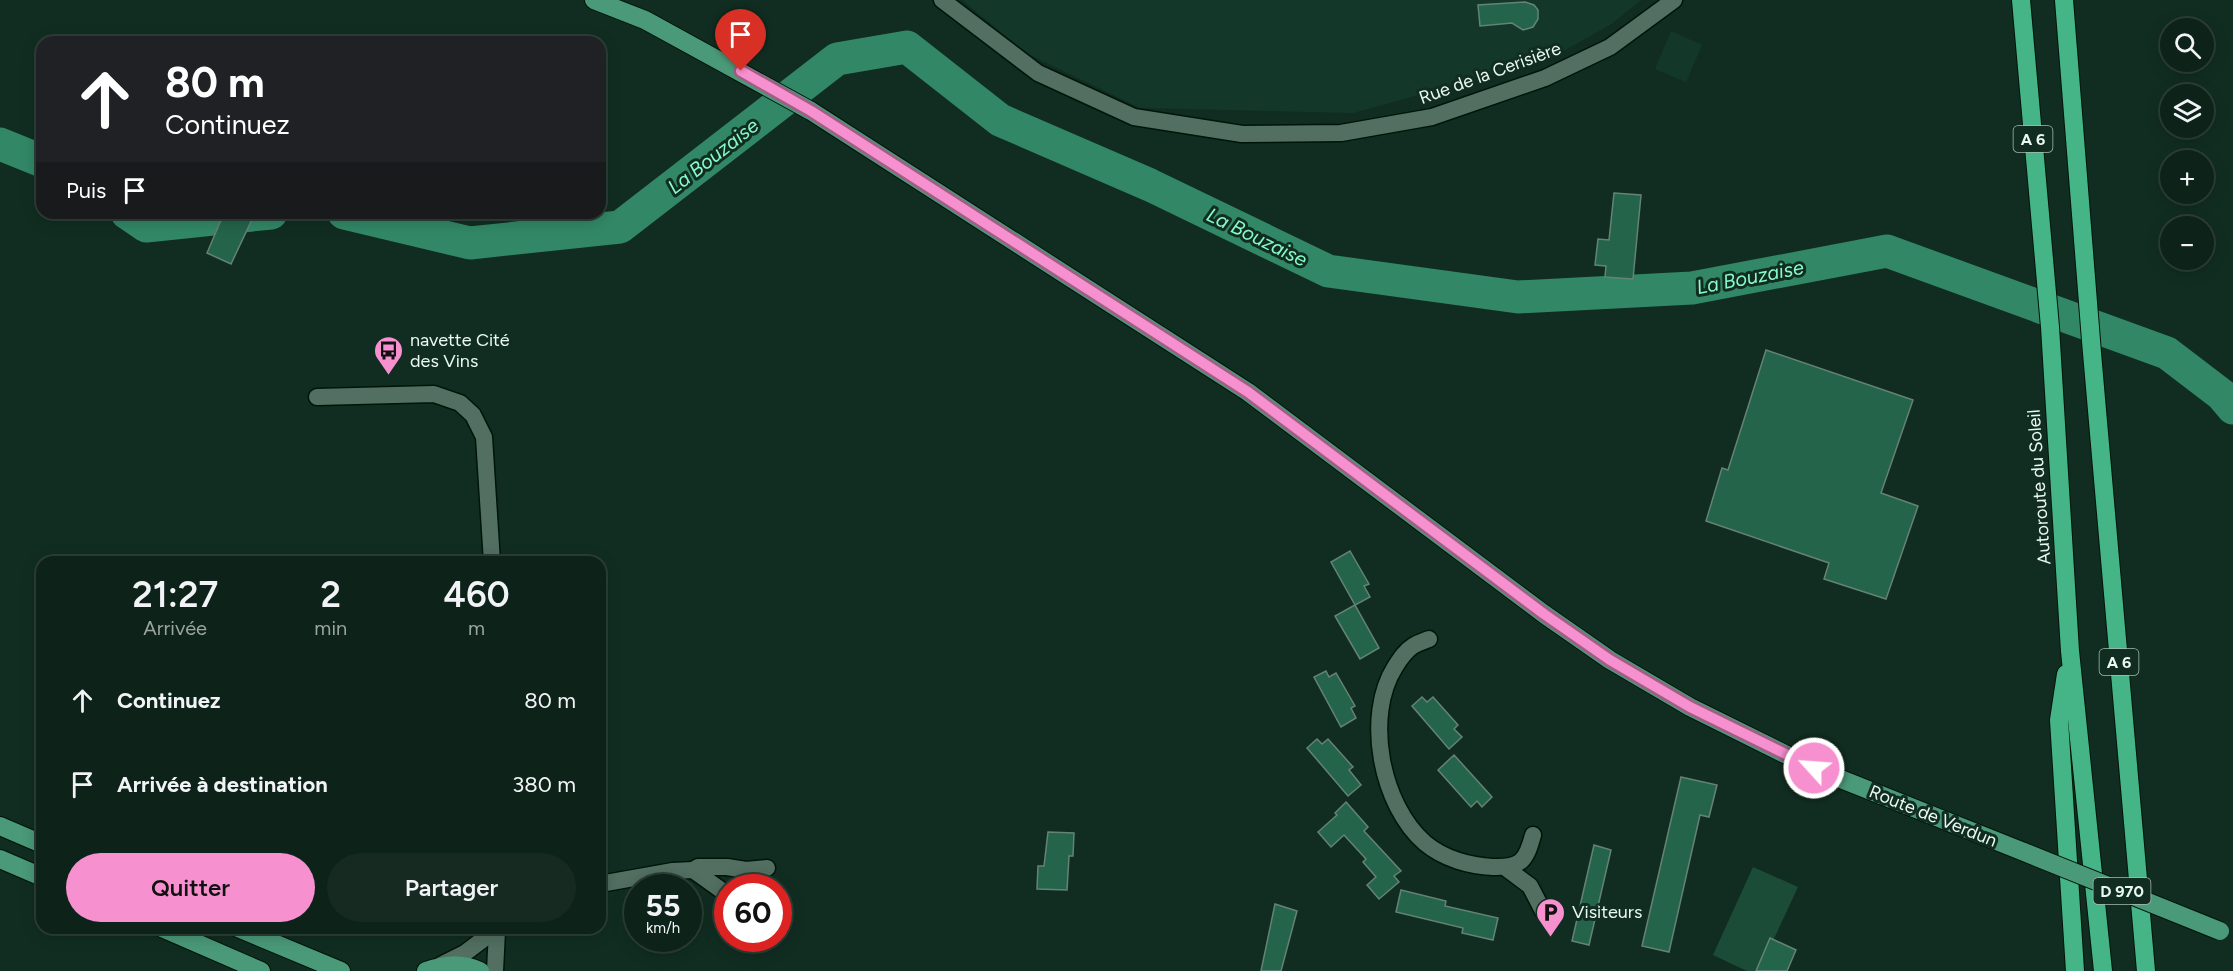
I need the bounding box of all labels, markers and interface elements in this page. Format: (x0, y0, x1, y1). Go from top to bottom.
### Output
pin (715, 9, 766, 71)
icon: arrive (724, 18, 757, 51)
map controls (2160, 18, 2214, 270)
button: search (2160, 18, 2214, 72)
street label: Rue de la Cerisière (1416, 37, 1564, 109)
text: 80 m (165, 57, 265, 108)
icon: ahead (66, 60, 144, 138)
button: layers (2160, 84, 2214, 138)
text: Continuez (165, 108, 290, 141)
water label: La Bouzaise (663, 113, 763, 199)
road number: A 6 (2014, 126, 2052, 152)
button: + (2160, 150, 2214, 204)
icon: arrive (118, 174, 151, 207)
text: Puis (66, 177, 106, 204)
water label: La Bouzaise (1203, 202, 1311, 272)
button: − (2160, 216, 2214, 270)
water label: La Bouzaise (1694, 255, 1806, 299)
place label: navette Cité des Vins (410, 329, 510, 372)
bus stop icon: navette Cité des Vins (373, 334, 405, 376)
street label: Autoroute du Soleil (2023, 409, 2055, 565)
text: 21:27 (132, 573, 218, 616)
text: 2 (320, 573, 341, 616)
text: 460 (443, 573, 510, 616)
text: Arrivée (143, 616, 207, 640)
text: min (314, 616, 347, 640)
text: m (468, 616, 485, 640)
road number: A 6 (2100, 649, 2138, 675)
icon: ahead (66, 684, 99, 717)
text: Continuez (117, 687, 221, 714)
text: 80 m (524, 687, 576, 714)
position arrow (1782, 736, 1846, 800)
icon: arrive (66, 768, 99, 801)
text: Arrivée à destination (117, 771, 328, 798)
text: 380 m (512, 771, 576, 798)
street label: Route de Verdun (1866, 780, 2000, 852)
button: Quitter (66, 853, 315, 922)
button: Partager (327, 853, 576, 922)
speed limit sign: 60 (714, 874, 792, 952)
road number: D 970 (2094, 878, 2150, 904)
text: 55 (646, 887, 680, 924)
parking icon: Visiteurs (1535, 896, 1567, 938)
place label: Visiteurs (1572, 901, 1642, 923)
text: km/h (646, 919, 680, 937)

